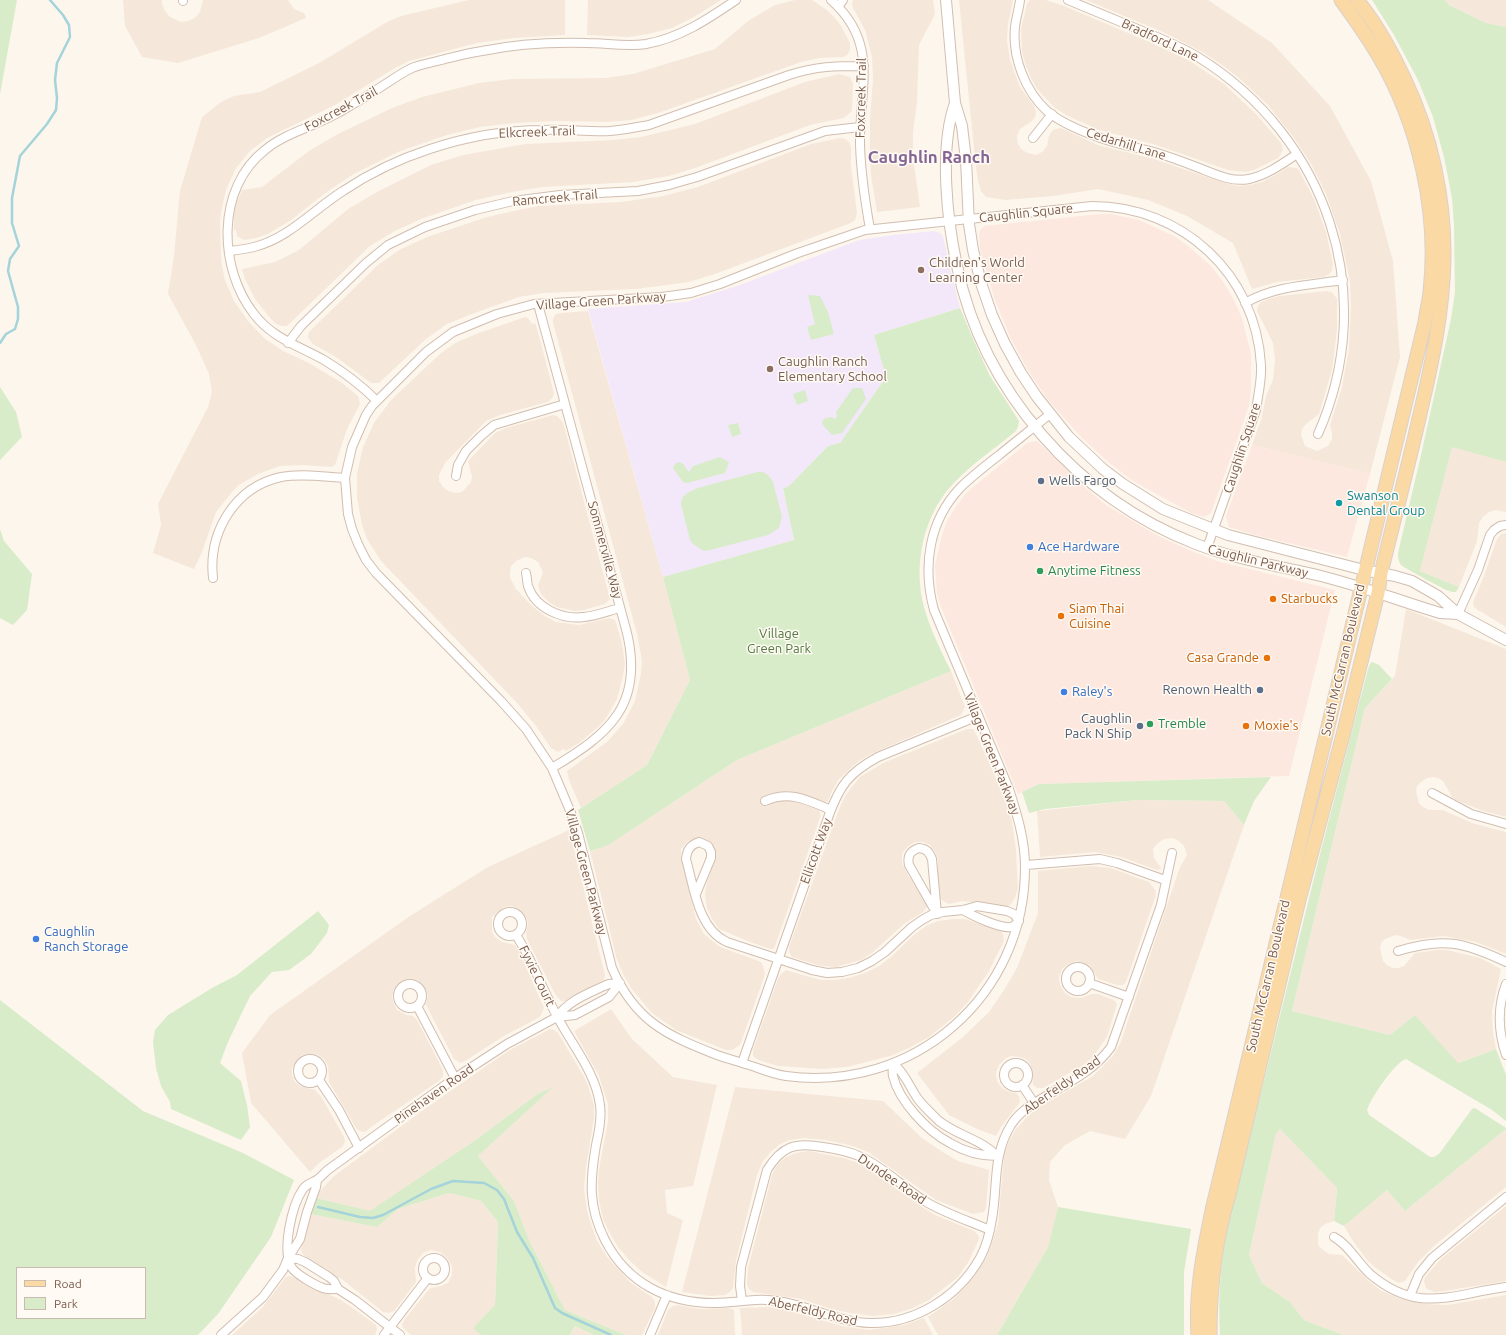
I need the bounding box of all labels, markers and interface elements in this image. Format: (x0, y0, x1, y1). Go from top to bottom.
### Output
street label: Bradford Lane (1119, 15, 1201, 65)
street label: Foxcreek Trail (852, 58, 870, 138)
street label: Foxcreek Trail (302, 83, 380, 135)
street label: Elkcreek Trail (498, 123, 576, 141)
street label: Cedarhill Lane (1084, 124, 1168, 164)
district label: Caughlin Ranch (868, 147, 990, 167)
street label: Ramcreek Trail (512, 186, 598, 210)
street label: Caughlin Square (978, 200, 1074, 226)
place label: Children's World Learning Center (929, 255, 1025, 286)
marker: Children's World Learning Center (916, 265, 926, 275)
street label: Village Green Parkway (536, 289, 666, 313)
place label: Caughlin Ranch Elementary School (778, 354, 887, 385)
marker: Caughlin Ranch Elementary School (765, 364, 775, 374)
street label: Caughlin Square (1220, 401, 1264, 495)
place label: Wells Fargo (1049, 473, 1116, 489)
marker: Wells Fargo (1036, 476, 1046, 486)
place label: Swanson Dental Group (1347, 488, 1425, 519)
marker: Swanson Dental Group (1334, 498, 1344, 508)
street label: Sommerville Way (584, 499, 626, 601)
place label: Ace Hardware (1038, 539, 1120, 555)
street label: Caughlin Parkway (1206, 541, 1310, 581)
marker: Ace Hardware (1025, 542, 1035, 552)
place label: Anytime Fitness (1048, 563, 1141, 579)
marker: Anytime Fitness (1035, 566, 1045, 576)
street label: South McCarran Boulevard (1318, 582, 1368, 738)
place label: Starbucks (1281, 591, 1338, 607)
marker: Starbucks (1268, 594, 1278, 604)
place label: Siam Thai Cuisine (1069, 601, 1124, 632)
marker: Siam Thai Cuisine (1056, 611, 1066, 621)
park label: Village Green Park (747, 626, 811, 657)
place label: Casa Grande (1187, 650, 1259, 666)
marker: Casa Grande (1262, 653, 1272, 663)
place label: Renown Health (1162, 682, 1252, 698)
place label: Raley's (1072, 684, 1112, 700)
marker: Renown Health (1255, 685, 1265, 695)
marker: Raley's (1059, 687, 1069, 697)
street label: Village Green Parkway (960, 691, 1024, 817)
place label: Caughlin Pack N Ship (1065, 711, 1132, 742)
place label: Tremble (1158, 716, 1206, 732)
place label: Moxie's (1254, 718, 1298, 734)
marker: Tremble (1145, 719, 1155, 729)
marker: Caughlin Pack N Ship (1135, 721, 1145, 731)
marker: Moxie's (1241, 721, 1251, 731)
street label: Village Green Parkway (562, 807, 610, 937)
street label: Ellicott Way (797, 816, 835, 886)
street label: South McCarran Boulevard (1243, 898, 1293, 1054)
place label: Caughlin Ranch Storage (44, 924, 128, 955)
marker: Caughlin Ranch Storage (31, 934, 41, 944)
street label: Fyvie Court (516, 943, 558, 1009)
street label: Aberfeldy Road (1020, 1053, 1104, 1117)
street label: Pinehaven Road (391, 1061, 477, 1127)
street label: Dundee Road (855, 1150, 929, 1208)
legend (16, 1267, 146, 1319)
text: Road (54, 1277, 82, 1290)
street label: Aberfeldy Road (767, 1293, 859, 1329)
text: Park (54, 1297, 78, 1310)

